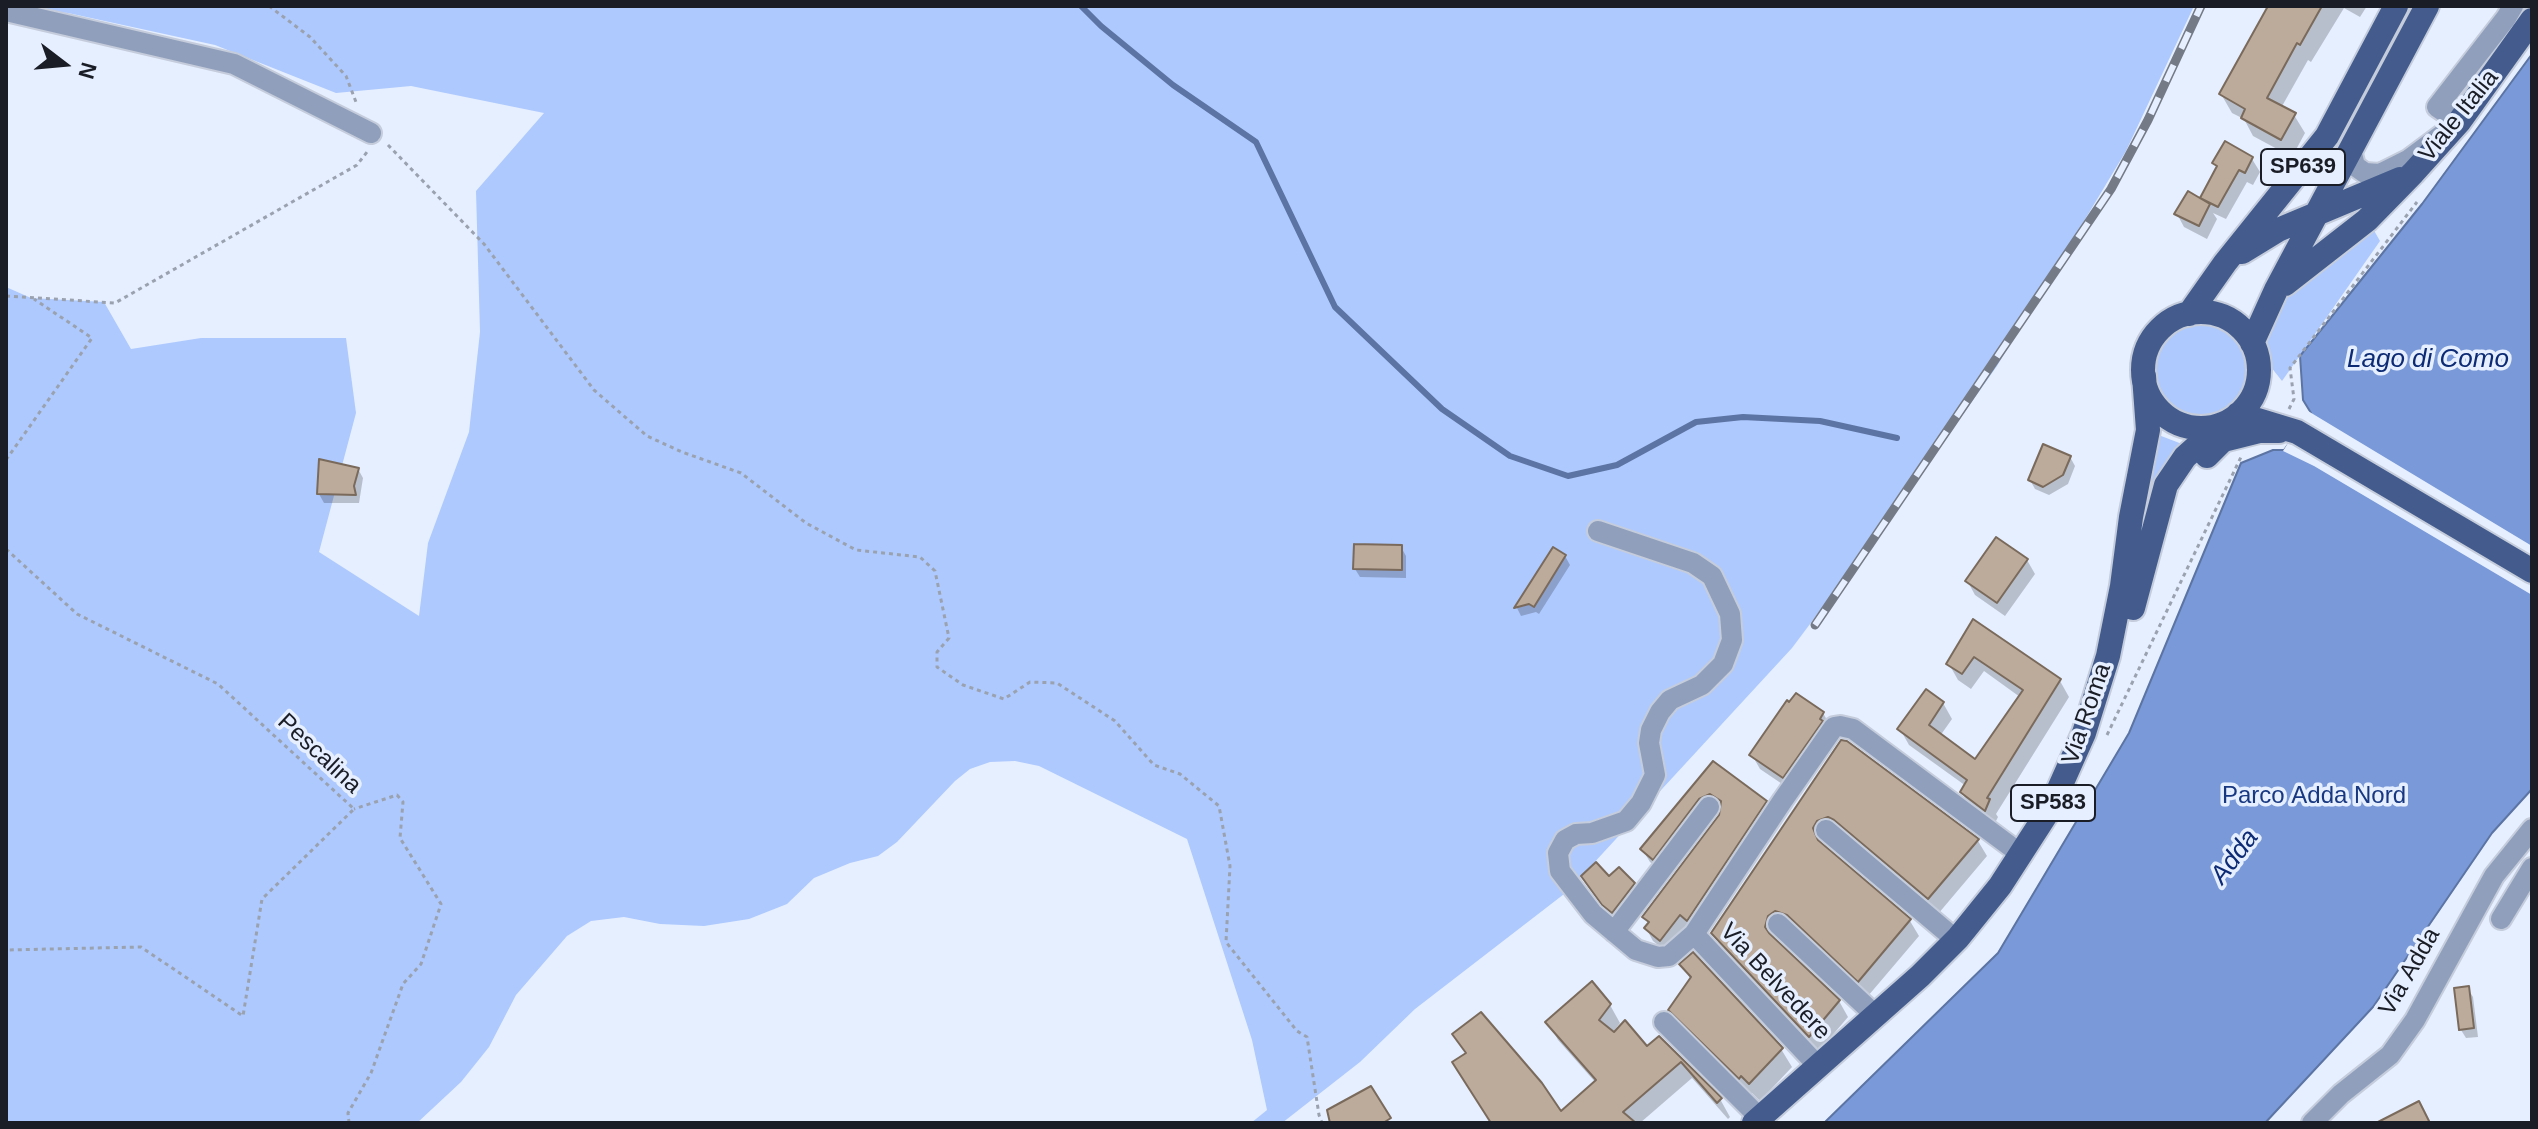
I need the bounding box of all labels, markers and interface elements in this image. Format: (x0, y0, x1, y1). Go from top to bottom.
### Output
north arrow (24, 24, 104, 104)
text: N (73, 60, 102, 82)
street label: Viale Italia (2413, 64, 2505, 168)
road number: SP639 (2261, 149, 2345, 185)
water label: Lago di Como (2347, 344, 2509, 376)
street label: Via Roma (2056, 660, 2118, 768)
street label: Pescalina (271, 708, 367, 800)
park label: Parco Adda Nord (2222, 782, 2406, 810)
road number: SP583 (2011, 785, 2095, 821)
water label: Adda (2204, 823, 2266, 891)
street label: Via Belvedere (1714, 918, 1836, 1046)
street label: Via Adda (2373, 923, 2447, 1021)

